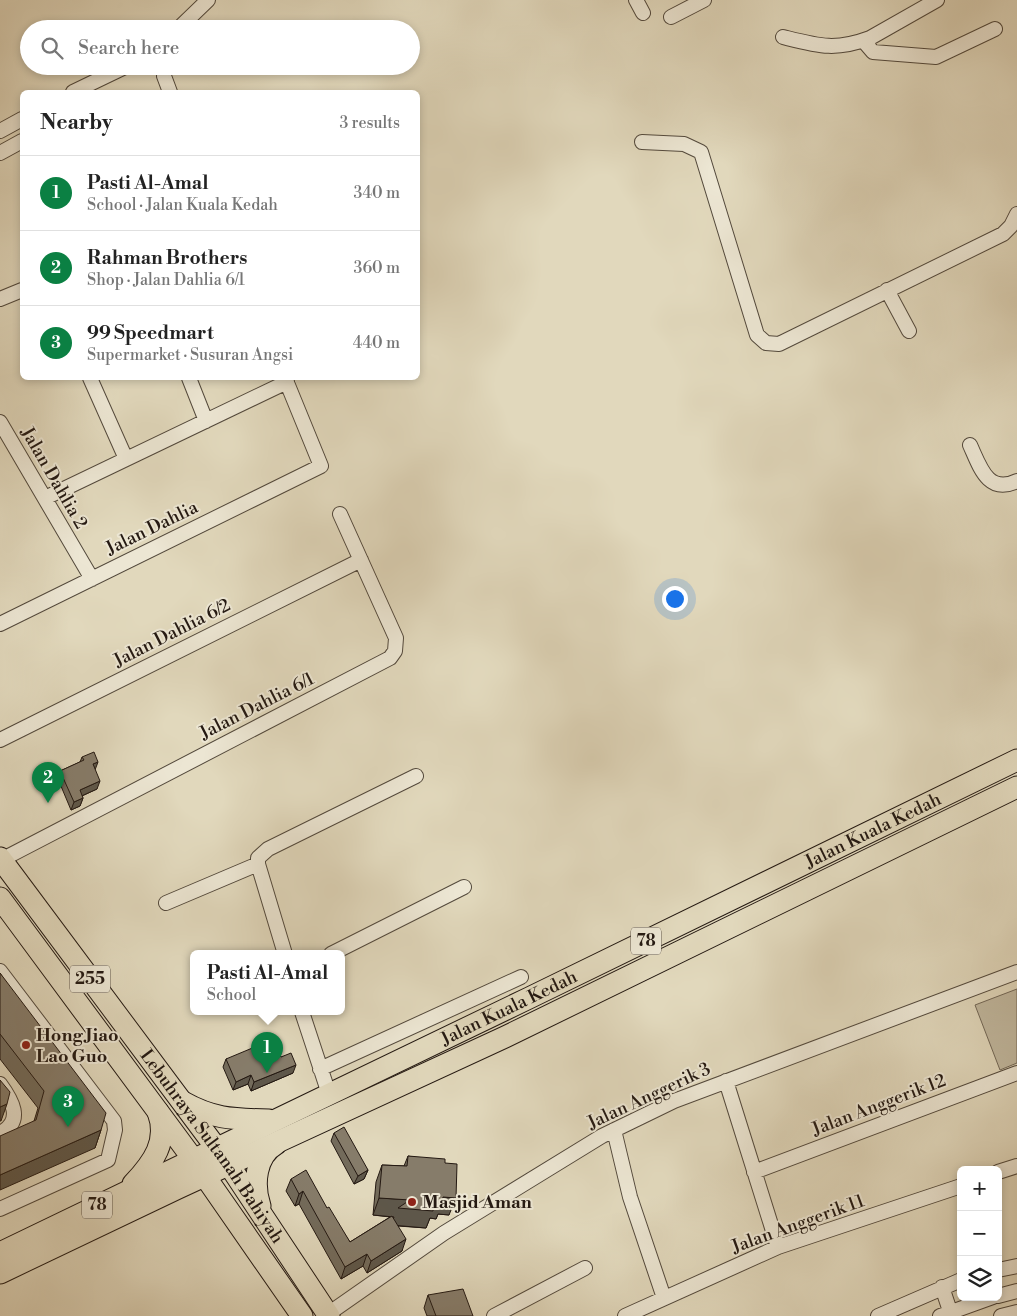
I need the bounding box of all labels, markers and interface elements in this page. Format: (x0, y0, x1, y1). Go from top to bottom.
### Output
search box (20, 20, 420, 75)
icon: search (38, 34, 66, 62)
text: Search here (78, 36, 179, 60)
text: Nearby (40, 110, 113, 136)
text: 3 results (339, 113, 400, 133)
text: Pasti Al-Amal (87, 171, 208, 195)
text: 1 (52, 183, 60, 203)
text: 340 m (353, 183, 400, 203)
text: School · Jalan Kuala Kedah (87, 195, 278, 215)
text: Rahman Brothers (87, 246, 248, 270)
text: 2 (51, 258, 61, 278)
text: 360 m (354, 258, 400, 278)
text: Shop · Jalan Dahlia 6/1 (87, 270, 245, 290)
text: 99 Speedmart (87, 321, 214, 345)
text: 3 (51, 333, 61, 353)
text: 440 m (353, 333, 400, 353)
text: Supermarket · Susuran Angsi (87, 345, 293, 365)
street label: Jalan Dahlia 2 (15, 422, 92, 533)
street label: Jalan Dahlia (101, 495, 203, 561)
your location (662, 586, 688, 612)
street label: Jalan Dahlia 6/2 (109, 594, 234, 673)
street label: Jalan Dahlia 6/1 (195, 667, 318, 745)
pin: 2 (32, 762, 64, 803)
street label: Jalan Kuala Kedah (800, 787, 945, 874)
road number: 78 (631, 928, 661, 954)
popup (190, 950, 345, 1015)
text: Pasti Al-Amal (207, 961, 328, 985)
street label: Jalan Kuala Kedah (436, 965, 581, 1051)
road number: 255 (70, 966, 110, 992)
text: School (207, 985, 256, 1005)
place label: Hong Jiao Lao Guo (36, 1024, 119, 1068)
pin: 1 (251, 1032, 283, 1073)
marker: Hong Jiao Lao Guo (20, 1039, 32, 1051)
street label: Lebuhraya Sultanah Bahiyah (135, 1045, 289, 1248)
street label: Jalan Anggerik 3 (583, 1057, 714, 1135)
street label: Jalan Anggerik 12 (808, 1069, 949, 1141)
pin: 3 (52, 1086, 84, 1127)
map controls (957, 1166, 1002, 1301)
button: + (957, 1166, 1002, 1211)
street label: Jalan Anggerik 11 (728, 1189, 868, 1259)
place label: Masjid Aman (422, 1191, 532, 1214)
road number: 78 (82, 1192, 112, 1218)
marker: Masjid Aman (406, 1196, 418, 1208)
button: − (957, 1211, 1002, 1256)
button: layers (957, 1256, 1002, 1301)

